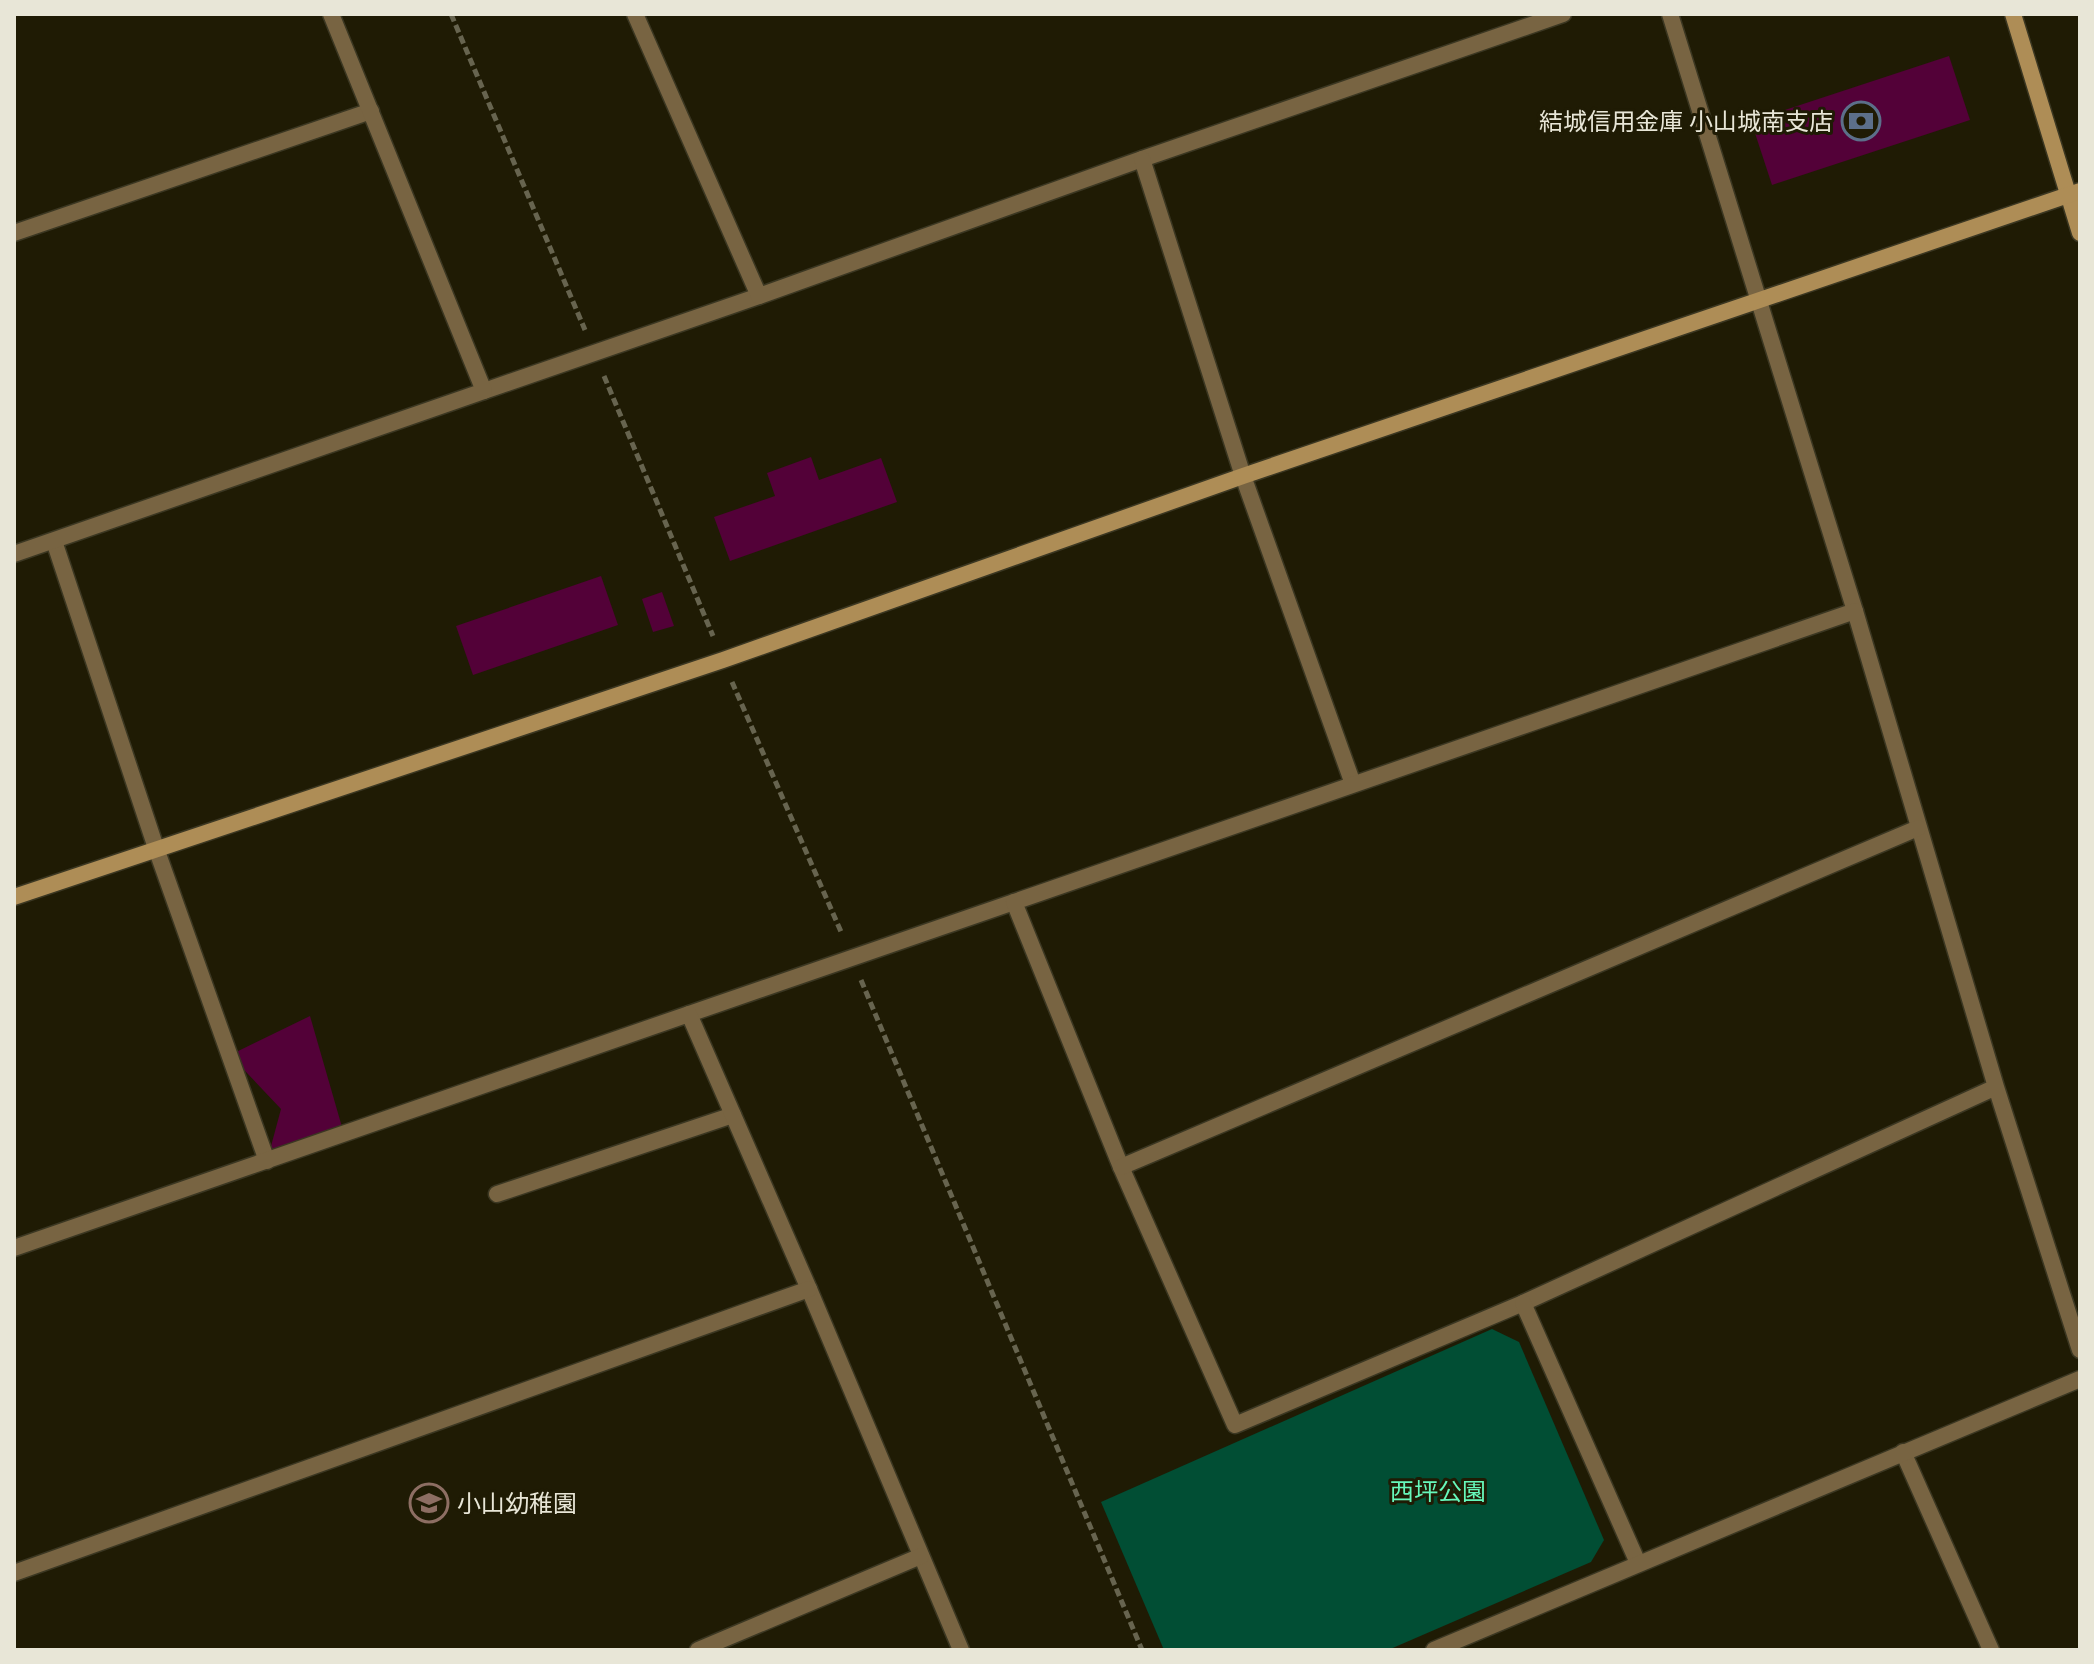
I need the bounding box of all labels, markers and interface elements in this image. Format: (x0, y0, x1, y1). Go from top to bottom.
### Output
bank icon: 結城信用金庫 小山城南支店 (1840, 100, 1882, 142)
place label: 結城信用金庫 小山城南支店 (1539, 107, 1833, 136)
park label: 西坪公園 (1390, 1477, 1486, 1506)
school or university icon: 小山幼稚園 (408, 1482, 450, 1524)
place label: 小山幼稚園 (457, 1489, 577, 1518)

